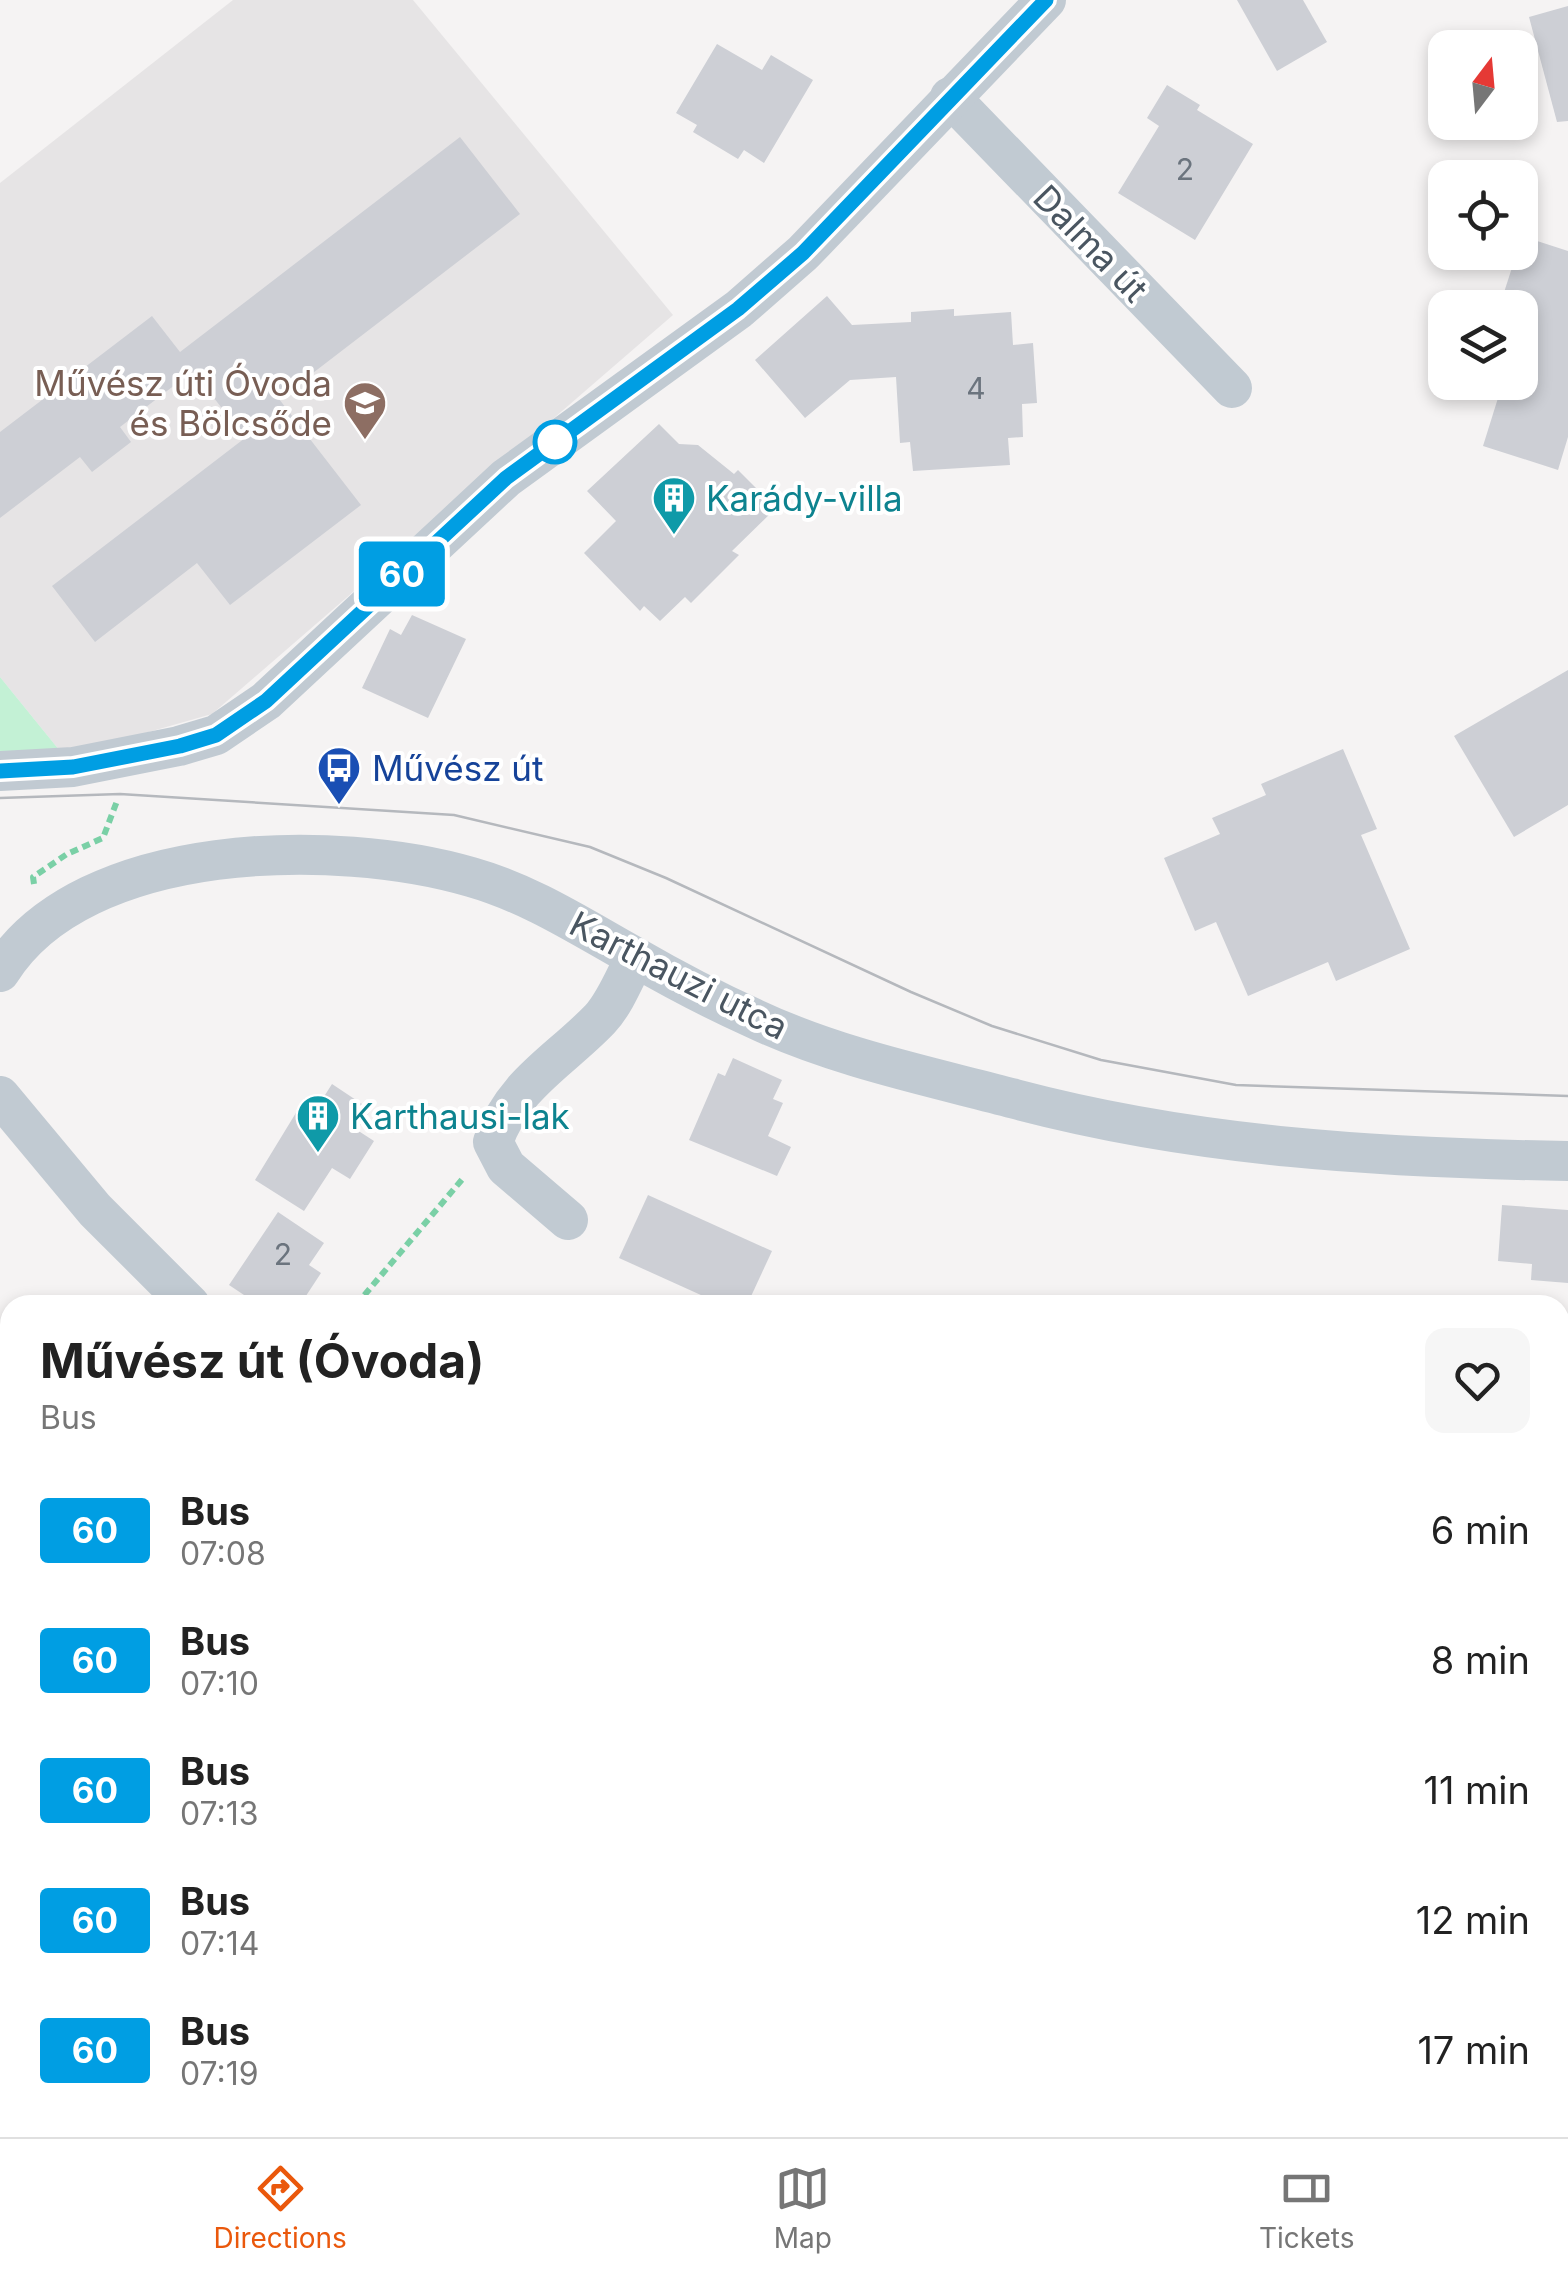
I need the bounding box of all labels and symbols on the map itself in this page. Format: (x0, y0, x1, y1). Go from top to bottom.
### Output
north arrow (1428, 30, 1538, 140)
house number: 2 (1176, 151, 1194, 187)
street label: Dalma út (1025, 176, 1157, 310)
place label: Művész úti Óvoda és Bölcsőde (34, 362, 332, 444)
house number: 4 (966, 370, 986, 406)
school or university icon: Művész úti Óvoda és Bölcsőde (342, 380, 388, 441)
unlabelled marker (534, 421, 576, 463)
building icon: Karády-villa (651, 475, 697, 536)
place label: Karády-villa (706, 477, 903, 519)
line badge: 60 (357, 542, 447, 606)
bus stop icon: Művész út (316, 745, 362, 806)
place label: Művész út (372, 747, 544, 789)
street label: Karthauzi utca (563, 902, 795, 1048)
building icon: Karthausi-lak (295, 1093, 341, 1154)
place label: Karthausi-lak (350, 1095, 570, 1137)
house number: 2 (274, 1236, 292, 1272)

